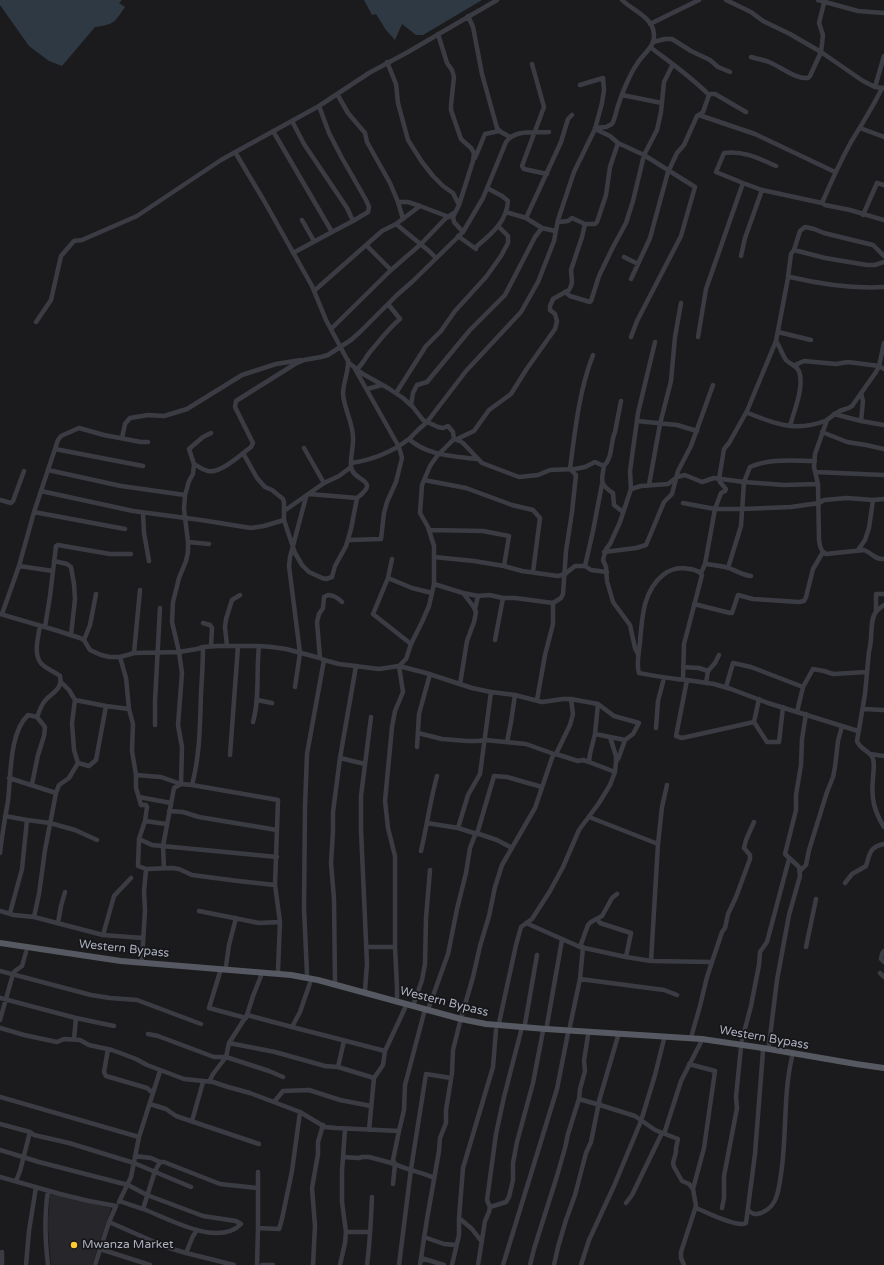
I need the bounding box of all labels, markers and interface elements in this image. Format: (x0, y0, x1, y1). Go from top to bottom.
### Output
street label: Western Bypass (78, 937, 170, 961)
street label: Western Bypass (398, 984, 490, 1020)
street label: Western Bypass (718, 1023, 810, 1053)
place label: Mwanza Market (82, 1238, 174, 1252)
marker: Mwanza Market (69, 1240, 79, 1250)

